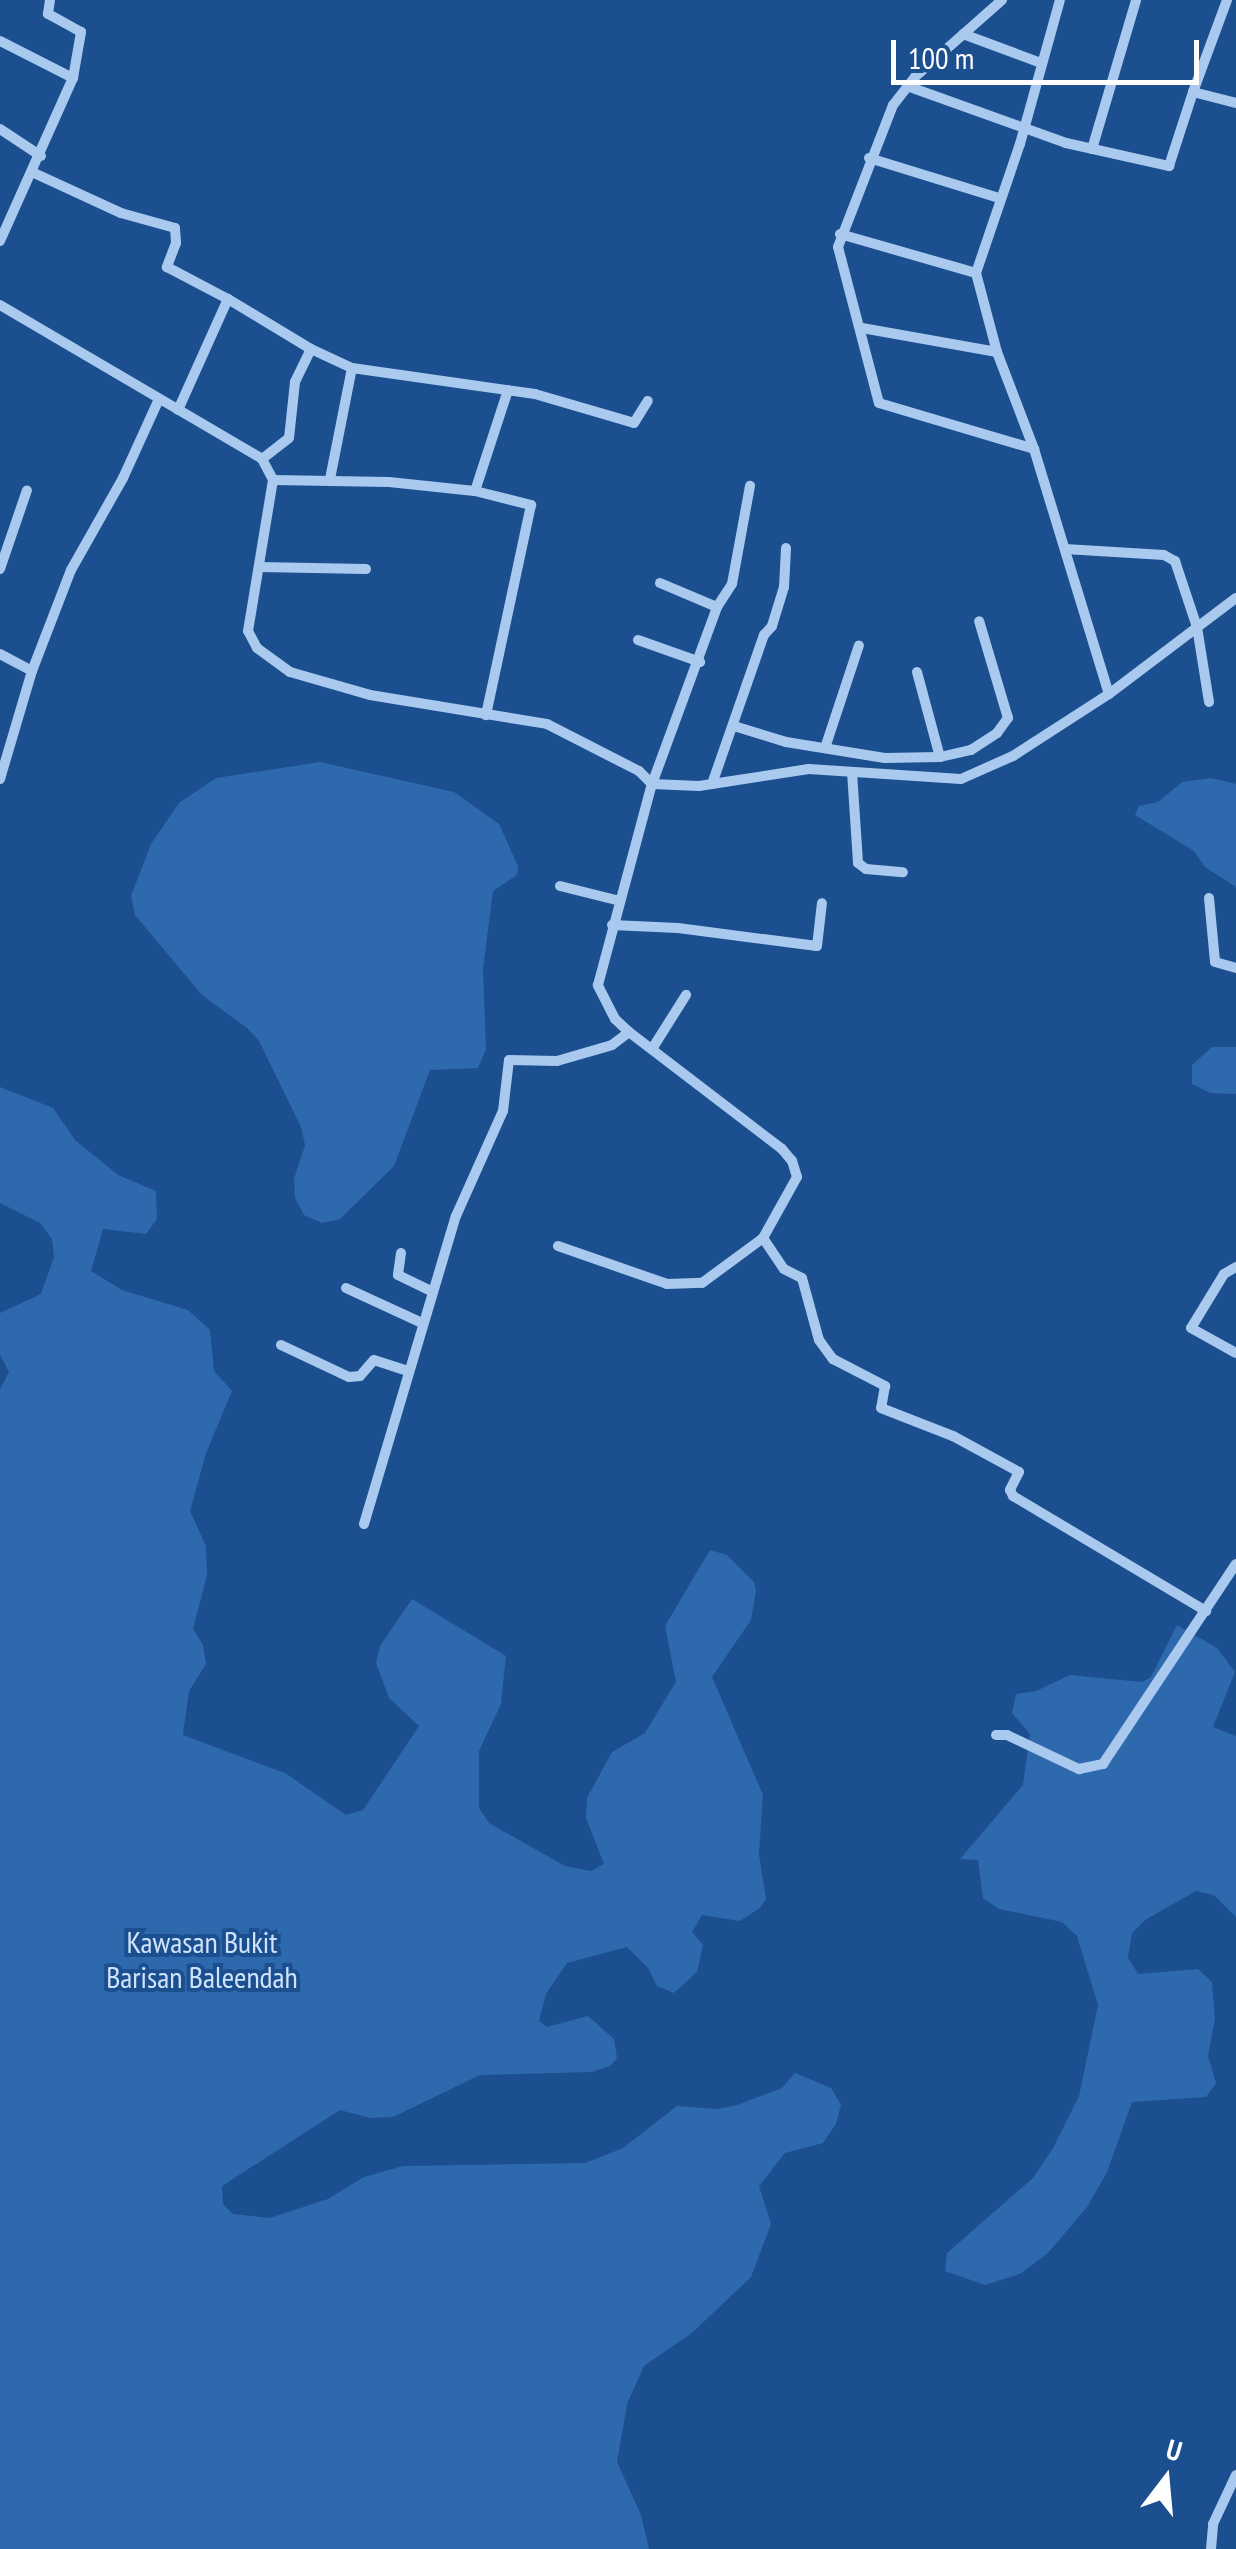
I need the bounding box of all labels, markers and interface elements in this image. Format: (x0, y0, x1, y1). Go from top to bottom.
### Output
scale bar (896, 20, 1204, 82)
text: 100 m (908, 38, 974, 77)
park label: Kawasan Bukit Barisan Baleendah (106, 1924, 298, 1994)
north arrow (1116, 2429, 1216, 2529)
text: U (1162, 2430, 1186, 2469)

